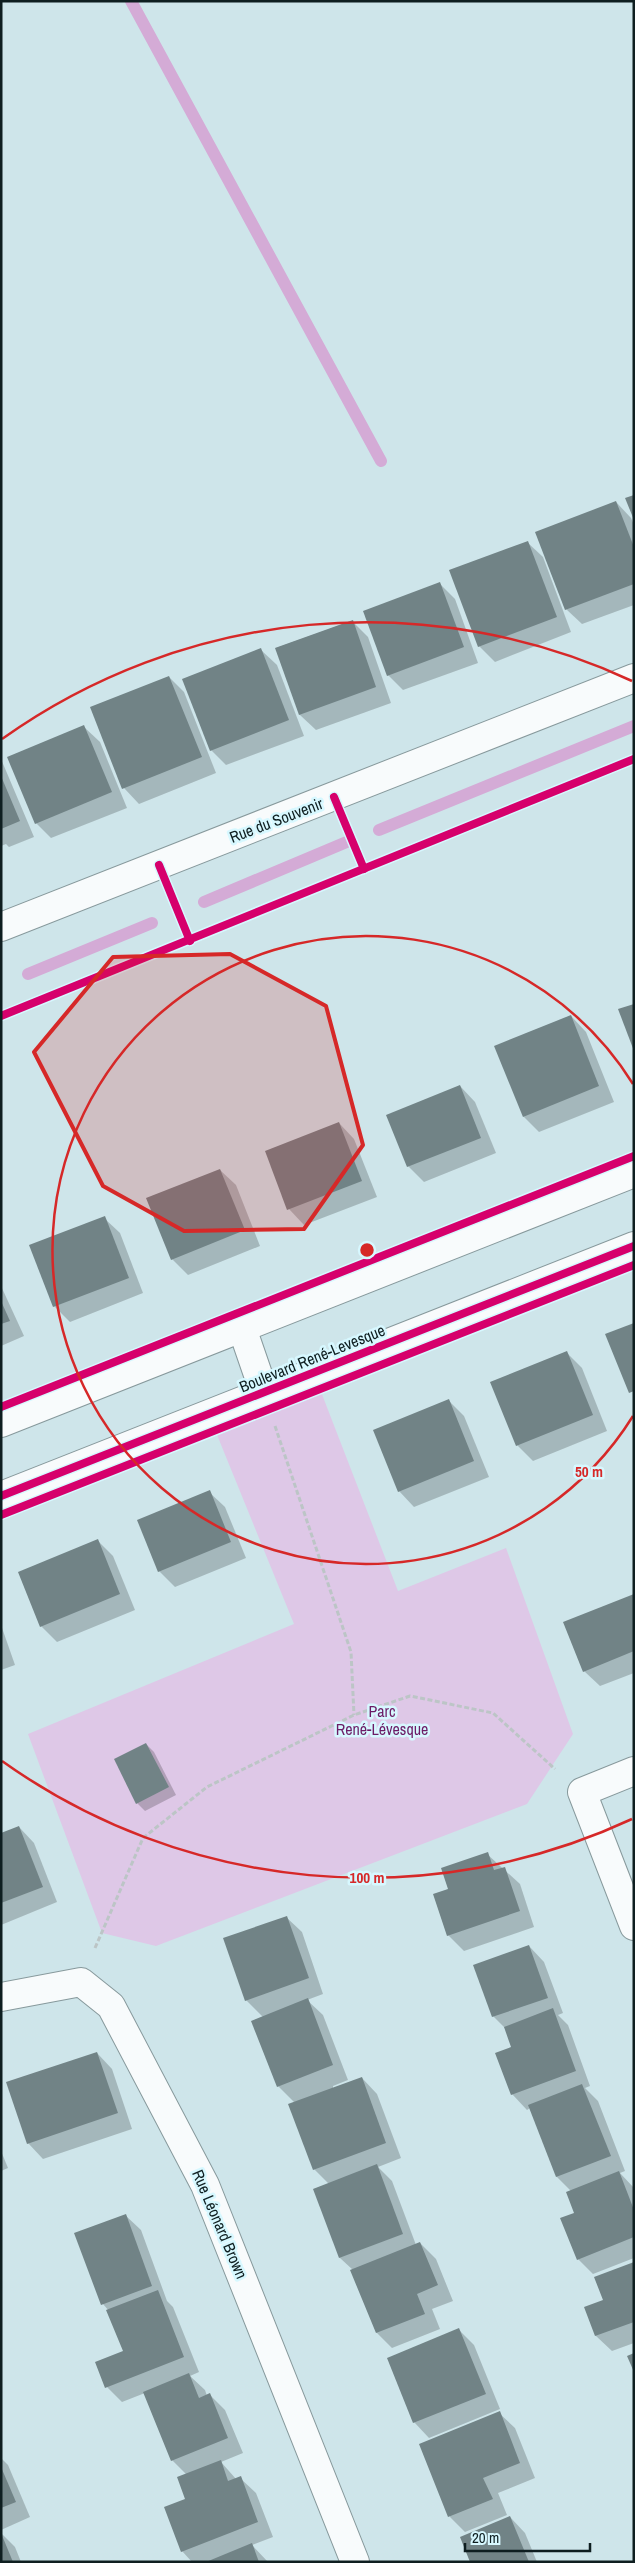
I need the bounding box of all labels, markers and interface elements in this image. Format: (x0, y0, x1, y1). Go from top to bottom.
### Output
street label: Rue du Souvenir (226, 792, 326, 848)
centre of rings (358, 1241, 376, 1259)
street label: Boulevard René-Levesque (236, 1319, 388, 1397)
text: 50 m (575, 1461, 603, 1482)
park label: Parc René-Lévesque (336, 1700, 428, 1740)
text: 100 m (350, 1867, 384, 1888)
street label: Rue Léonard Brown (187, 2166, 253, 2282)
scale bar (465, 2520, 590, 2552)
text: 20 m (472, 2527, 499, 2548)

